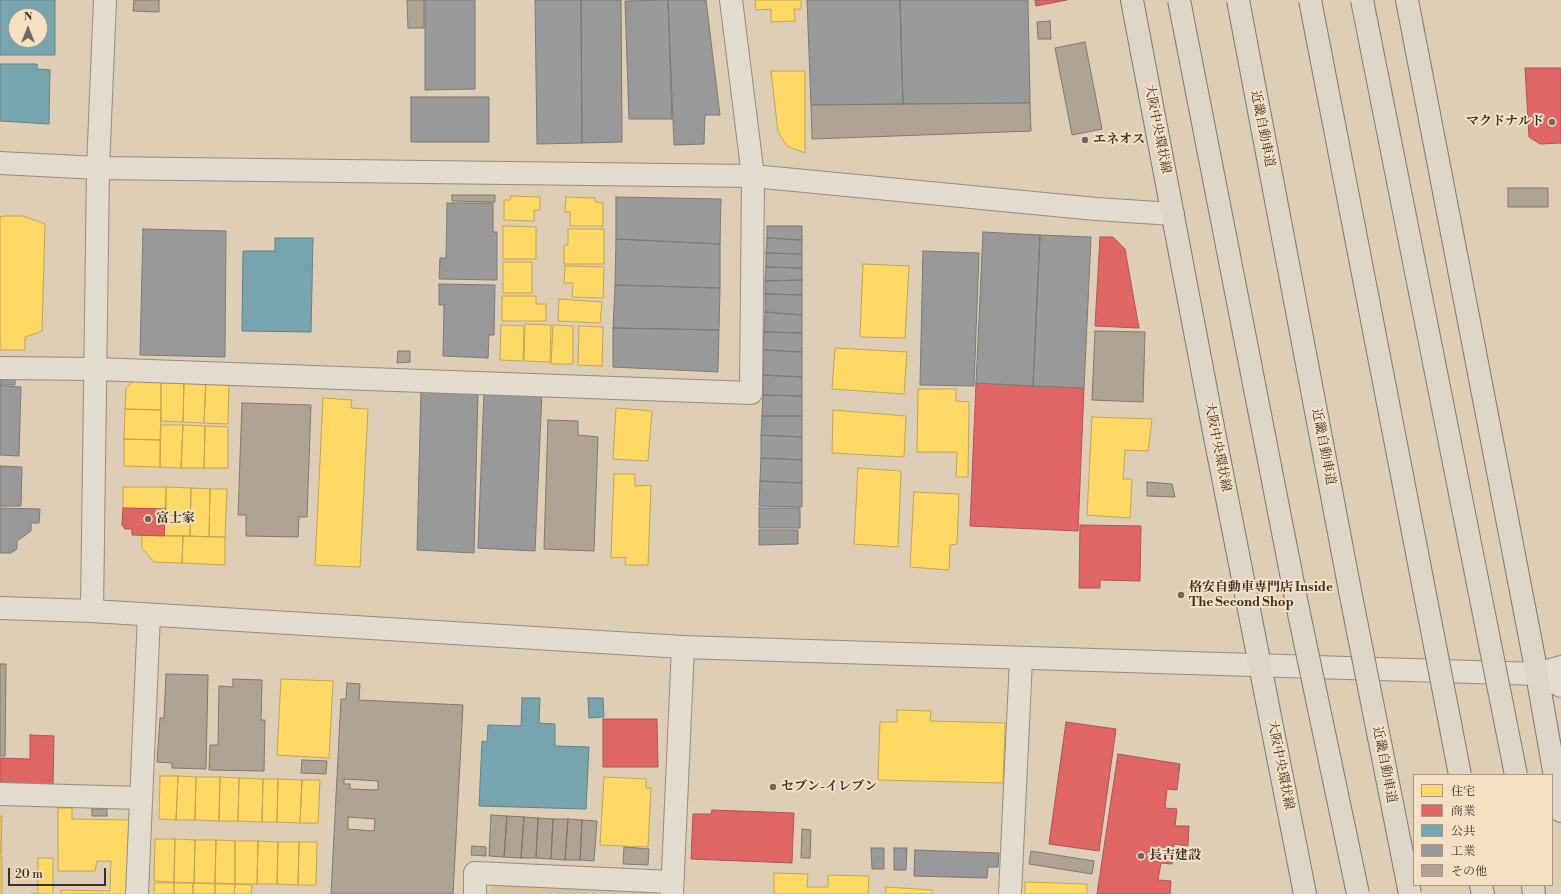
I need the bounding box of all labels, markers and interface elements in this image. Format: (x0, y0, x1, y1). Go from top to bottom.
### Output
north arrow (8, 8, 48, 48)
text: N (24, 10, 32, 24)
street label: 大阪中央環状線 (1141, 83, 1173, 175)
street label: 近畿自動車道 (1247, 89, 1277, 169)
place label: マクドナルド (1466, 114, 1544, 130)
marker: マクドナルド (1547, 117, 1557, 127)
place label: エネオス (1093, 132, 1145, 148)
marker: エネオス (1080, 135, 1090, 145)
street label: 大阪中央環状線 (1201, 401, 1233, 493)
street label: 近畿自動車道 (1308, 407, 1338, 487)
place label: 富士家 (156, 511, 195, 527)
marker: 富士家 (143, 514, 153, 524)
place label: 格安自動車専門店 Inside The Second Shop (1189, 580, 1333, 611)
marker: 格安自動車専門店 Inside The Second Shop (1176, 590, 1186, 600)
street label: 大阪中央環状線 (1264, 719, 1296, 811)
street label: 近畿自動車道 (1369, 725, 1399, 805)
legend (1413, 774, 1553, 886)
place label: セブン-イレブン (781, 779, 877, 795)
marker: セブン-イレブン (768, 782, 778, 792)
text: 住宅 (1451, 784, 1475, 799)
text: 商業 (1451, 804, 1475, 819)
text: 公共 (1451, 824, 1475, 839)
text: 工業 (1451, 844, 1475, 859)
place label: 長吉建設 (1149, 848, 1201, 864)
marker: 長吉建設 (1136, 851, 1146, 861)
scale bar (10, 860, 108, 886)
text: その他 (1451, 864, 1487, 879)
text: 20 m (15, 867, 43, 882)

